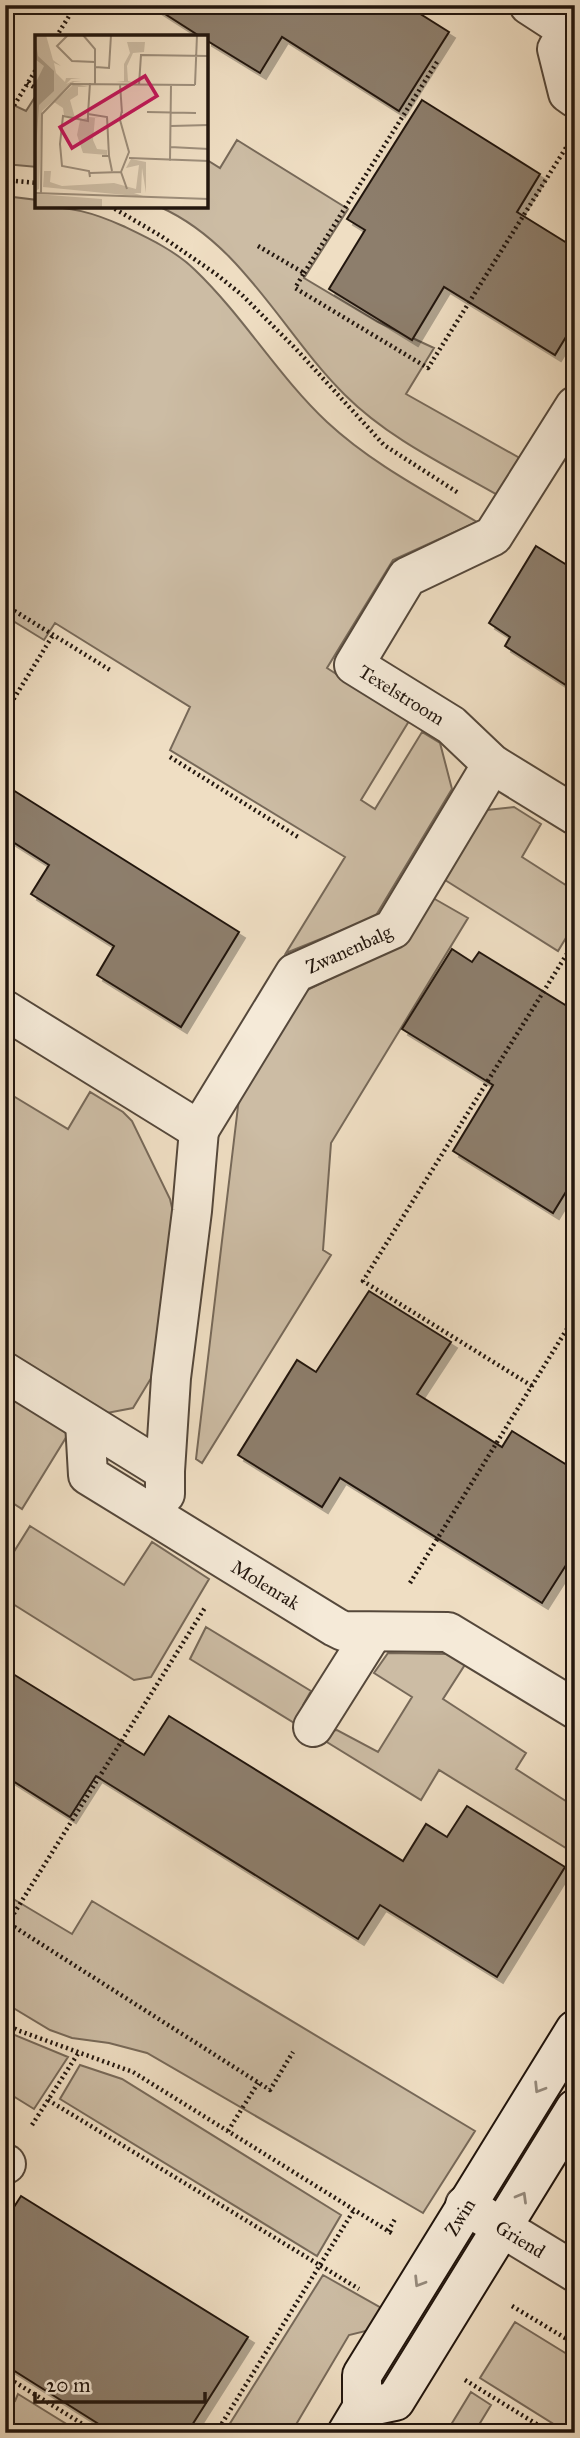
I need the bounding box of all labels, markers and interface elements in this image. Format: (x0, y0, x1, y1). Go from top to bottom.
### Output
inset map (35, 35, 208, 208)
street label: Texelstroom (355, 659, 449, 730)
street label: Zwanenbalg (302, 920, 396, 978)
street label: Molenrak (227, 1555, 305, 1614)
one-way arrow (534, 2081, 547, 2094)
one-way arrow (513, 2192, 526, 2205)
street label: Zwin (439, 2194, 480, 2240)
street label: Griend (492, 2215, 550, 2263)
one-way arrow (415, 2274, 428, 2287)
scale bar (35, 2361, 205, 2405)
text: 20 m (46, 2372, 91, 2398)

